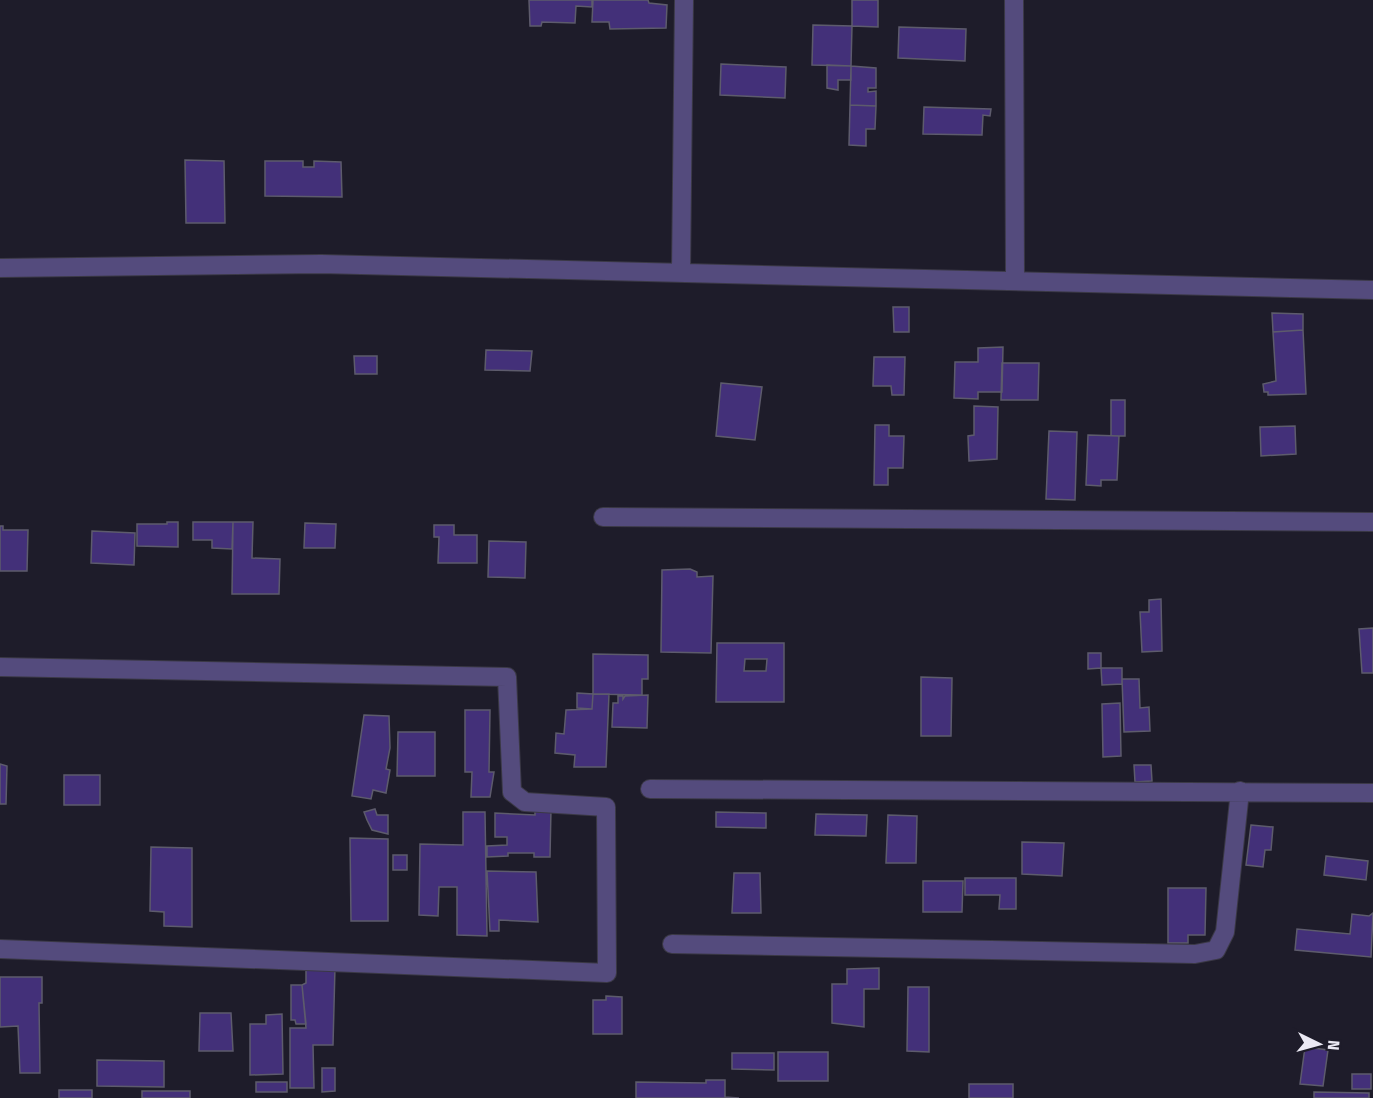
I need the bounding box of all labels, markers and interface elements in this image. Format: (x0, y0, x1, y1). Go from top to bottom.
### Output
north arrow (1289, 1014, 1349, 1074)
text: N (1324, 1040, 1343, 1051)

